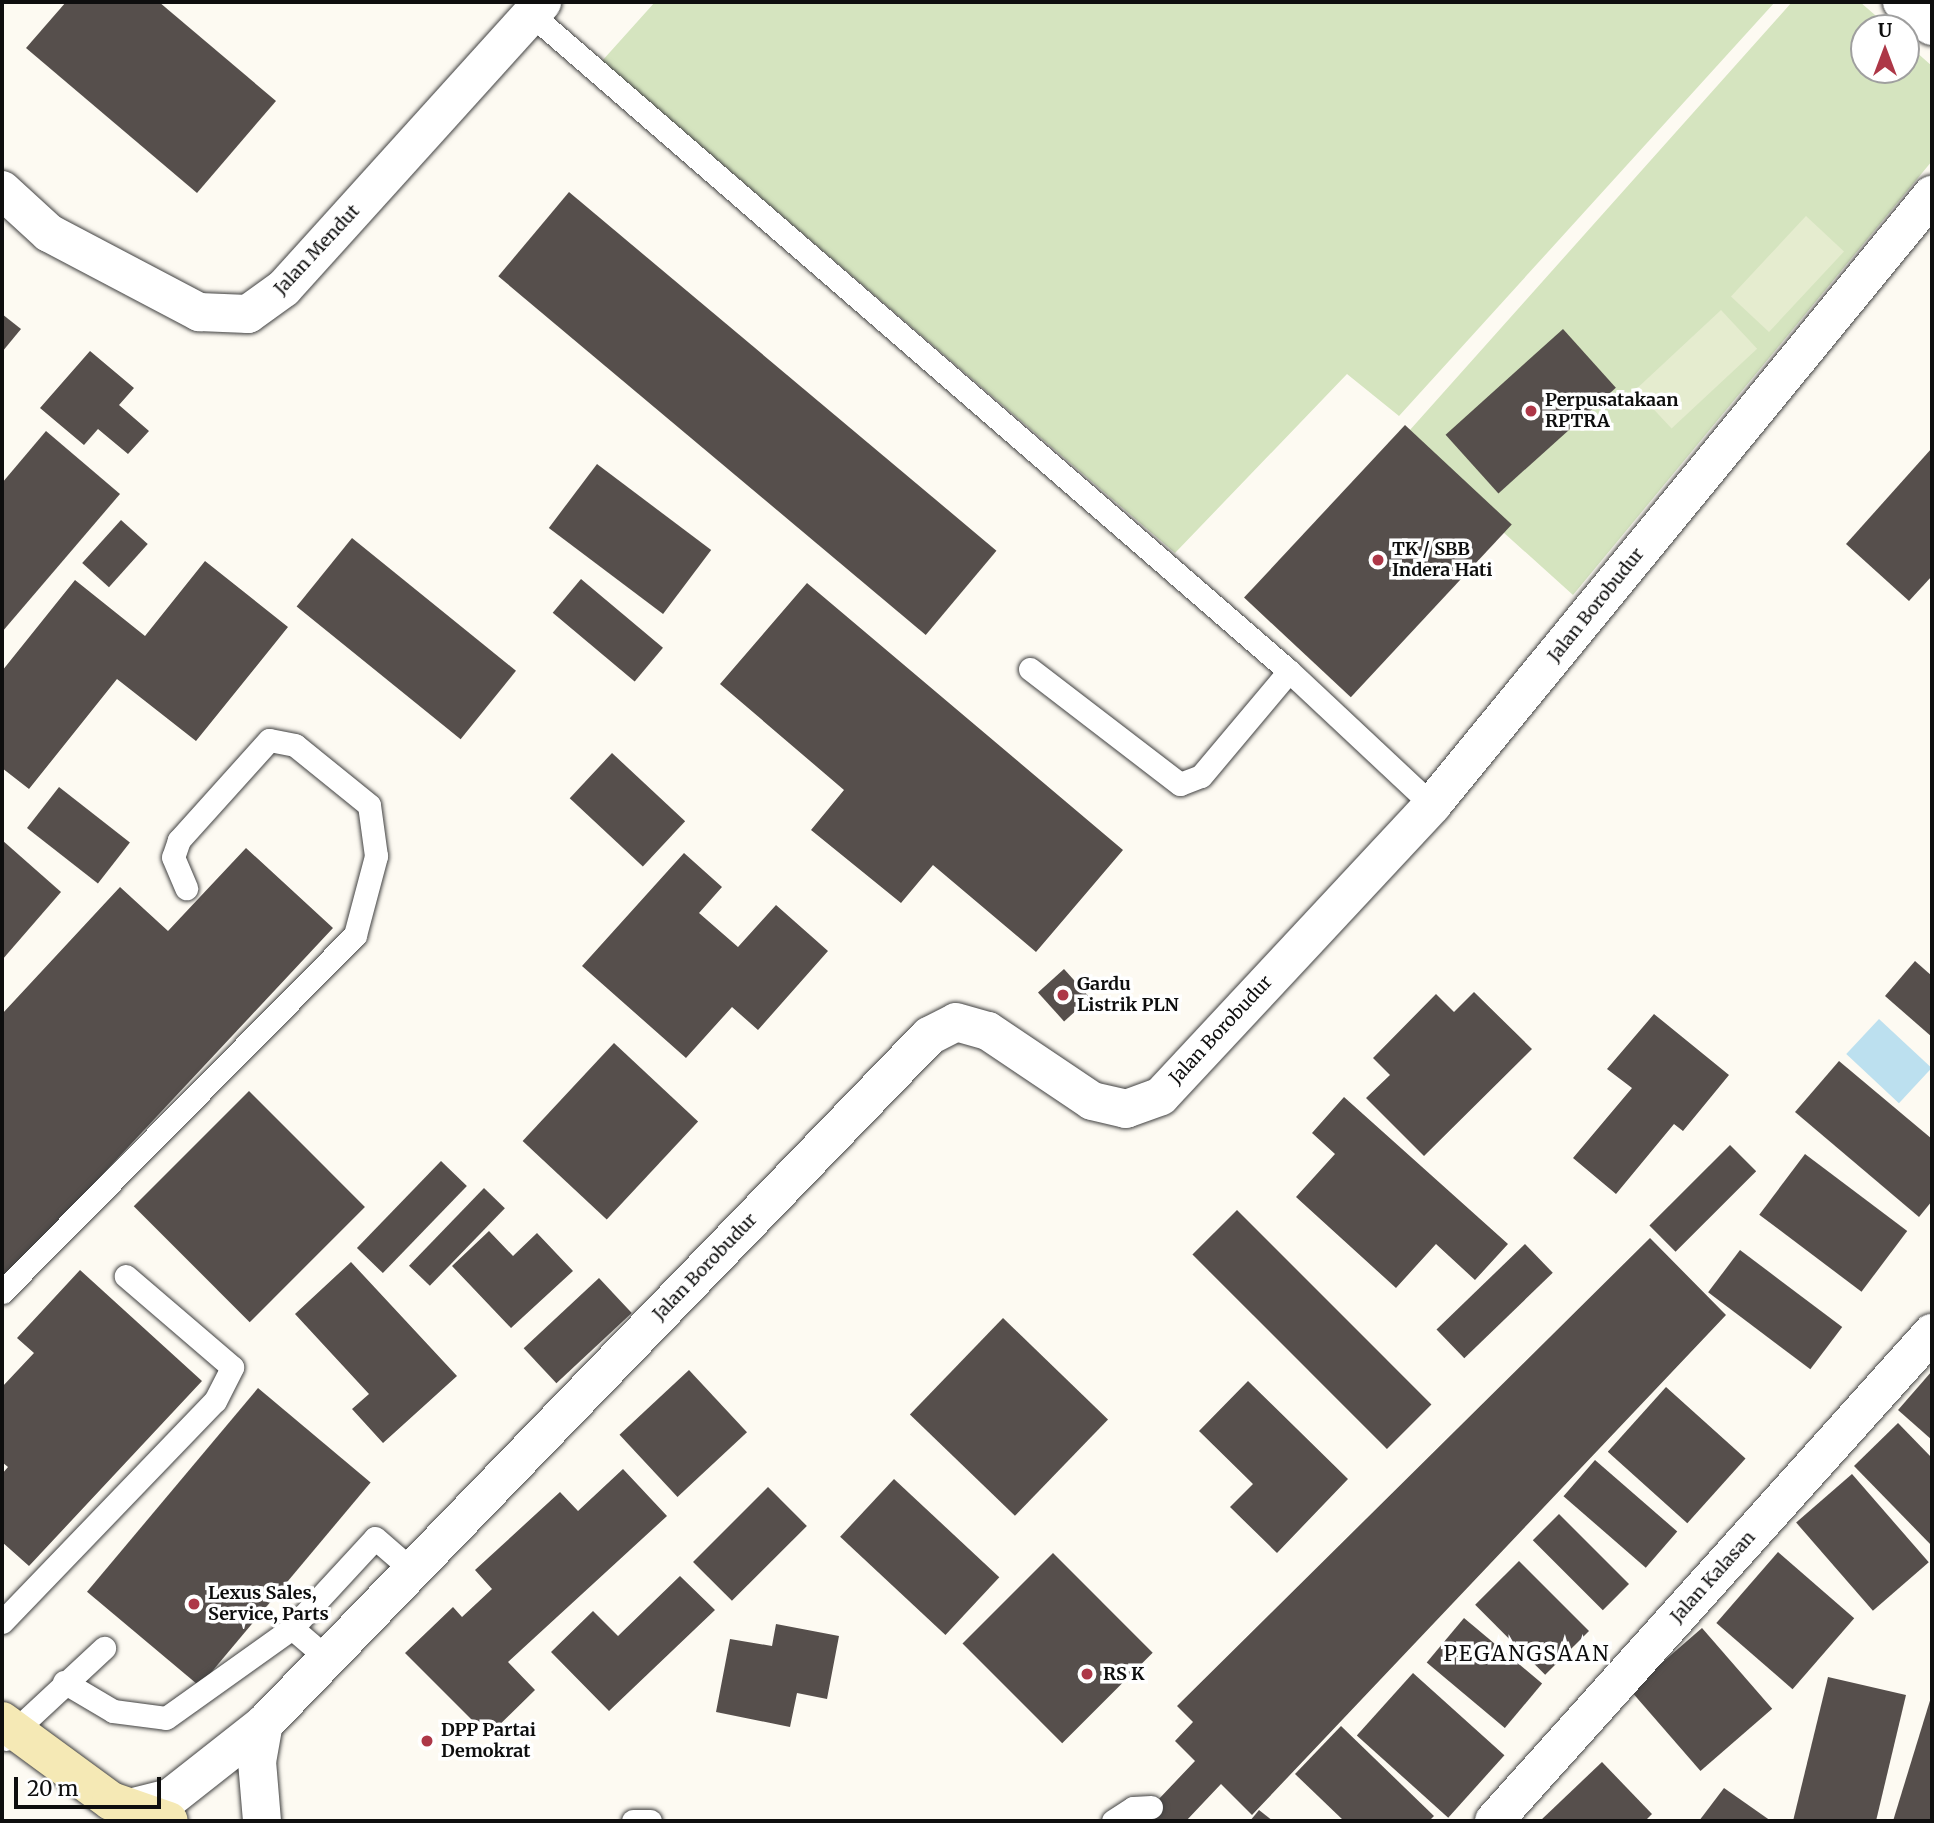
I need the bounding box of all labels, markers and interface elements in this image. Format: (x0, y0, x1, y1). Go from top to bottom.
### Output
north arrow (1850, 14, 1920, 84)
text: U (1878, 18, 1892, 42)
street label: Jalan Mendut (270, 201, 364, 299)
place label: Perpusatakaan RPTRA (1545, 390, 1678, 432)
marker: Perpusatakaan RPTRA (1523, 403, 1539, 419)
place label: TK / SBB Indera Hati (1392, 539, 1493, 582)
street label: Jalan Borobudur (1543, 544, 1649, 666)
marker: TK / SBB Indera Hati (1370, 552, 1386, 568)
street label: Jalan Borobudur (1165, 971, 1277, 1089)
place label: Gardu Listrik PLN (1077, 974, 1179, 1016)
marker: Gardu Listrik PLN (1055, 987, 1071, 1003)
street label: Jalan Borobudur (648, 1209, 762, 1325)
street label: Jalan Kalasan (1666, 1527, 1760, 1627)
place label: Lexus Sales, Service, Parts (208, 1583, 329, 1626)
marker: Lexus Sales, Service, Parts (186, 1596, 202, 1612)
district label: PEGANGSAAN (1445, 1641, 1609, 1667)
place label: RS K (1103, 1663, 1145, 1685)
marker: RS K (1077, 1664, 1097, 1684)
place label: DPP Partai Demokrat (441, 1720, 536, 1762)
marker: DPP Partai Demokrat (419, 1733, 435, 1749)
scale bar (18, 1764, 164, 1808)
text: 20 m (27, 1775, 78, 1802)

